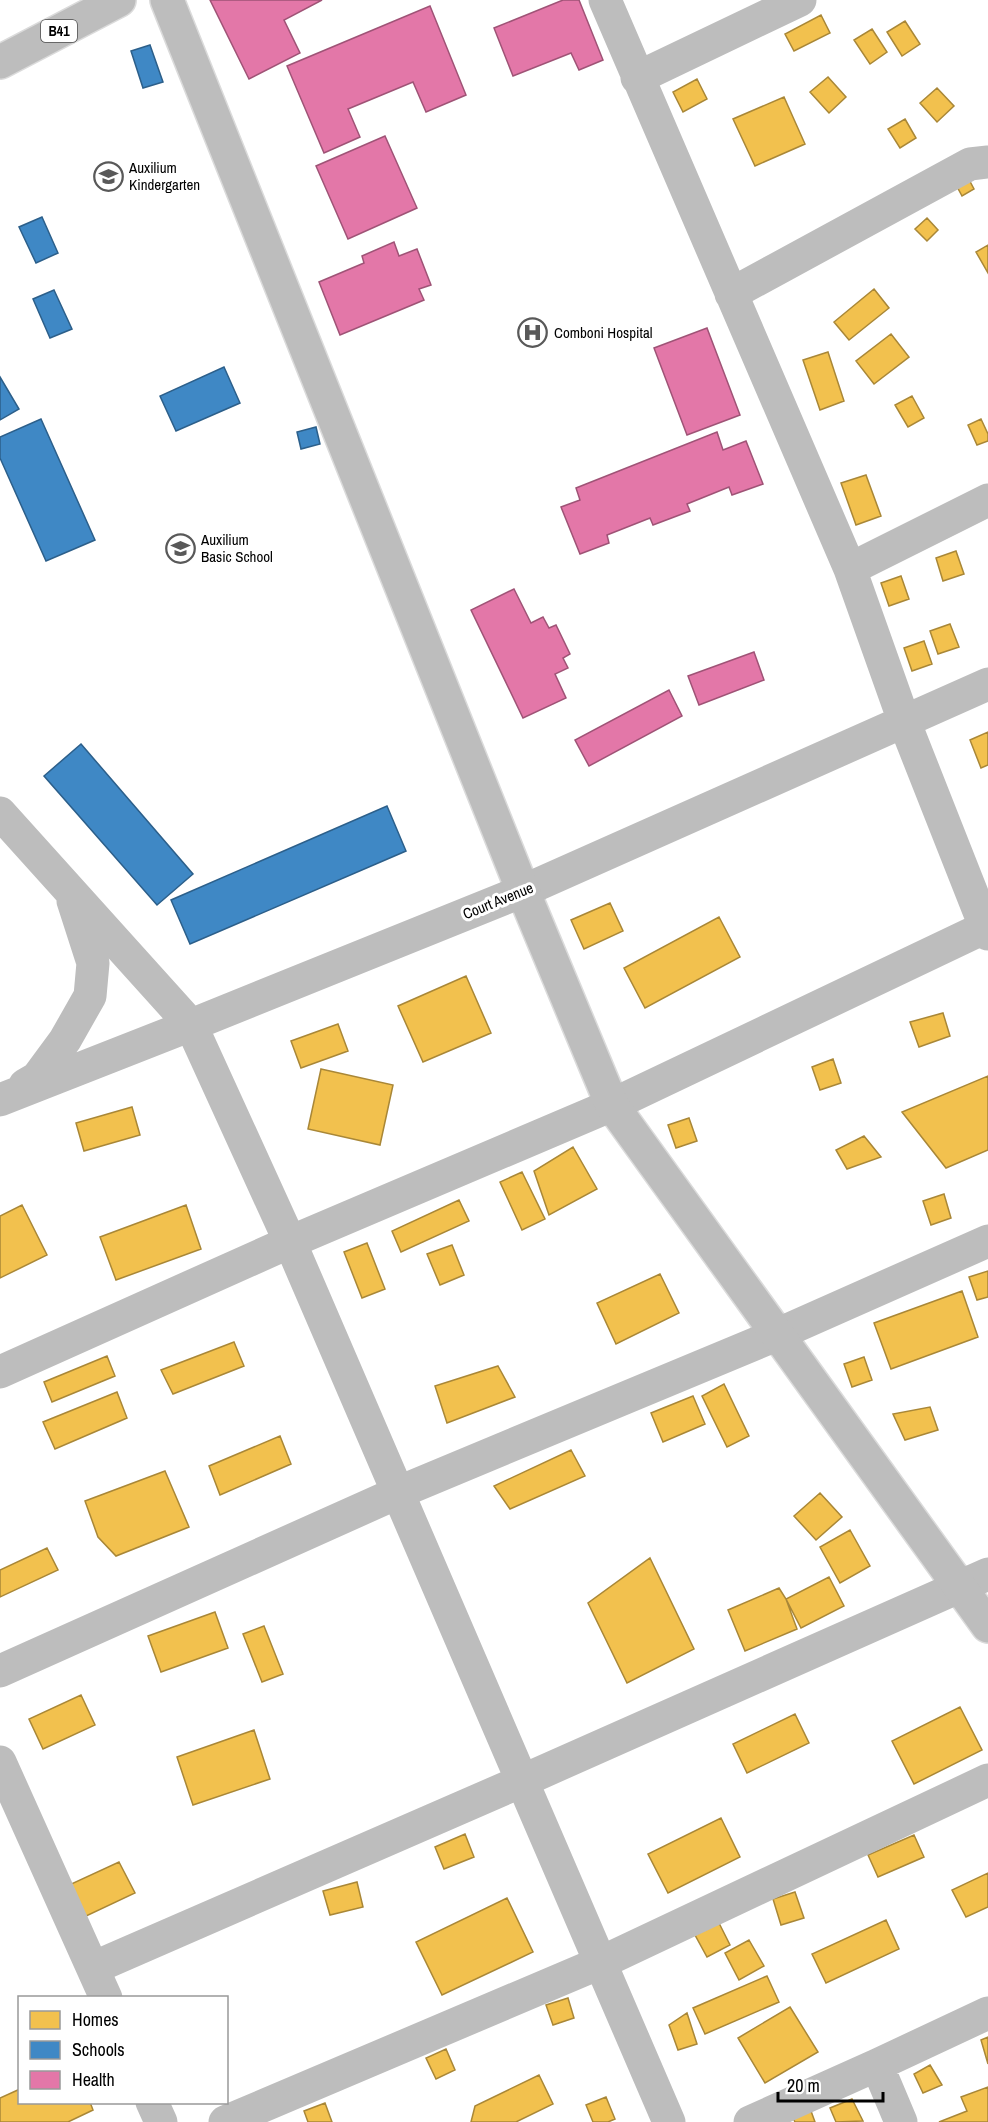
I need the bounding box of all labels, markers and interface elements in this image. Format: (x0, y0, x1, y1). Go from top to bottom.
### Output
road number: B41 (41, 20, 77, 42)
place label: Auxilium Kindergarten (128, 157, 200, 195)
school or university icon: Auxilium Kindergarten (92, 161, 124, 193)
hospital icon: Comboni Hospital (517, 317, 549, 349)
place label: Comboni Hospital (554, 322, 652, 343)
place label: Auxilium Basic School (200, 529, 273, 567)
school or university icon: Auxilium Basic School (164, 533, 196, 565)
street label: Court Avenue (459, 877, 536, 924)
legend (18, 1996, 228, 2104)
text: Homes (72, 2007, 119, 2032)
text: Schools (72, 2037, 125, 2062)
scale bar (778, 2065, 883, 2103)
text: Health (72, 2067, 115, 2092)
text: 20 m (787, 2073, 820, 2098)

